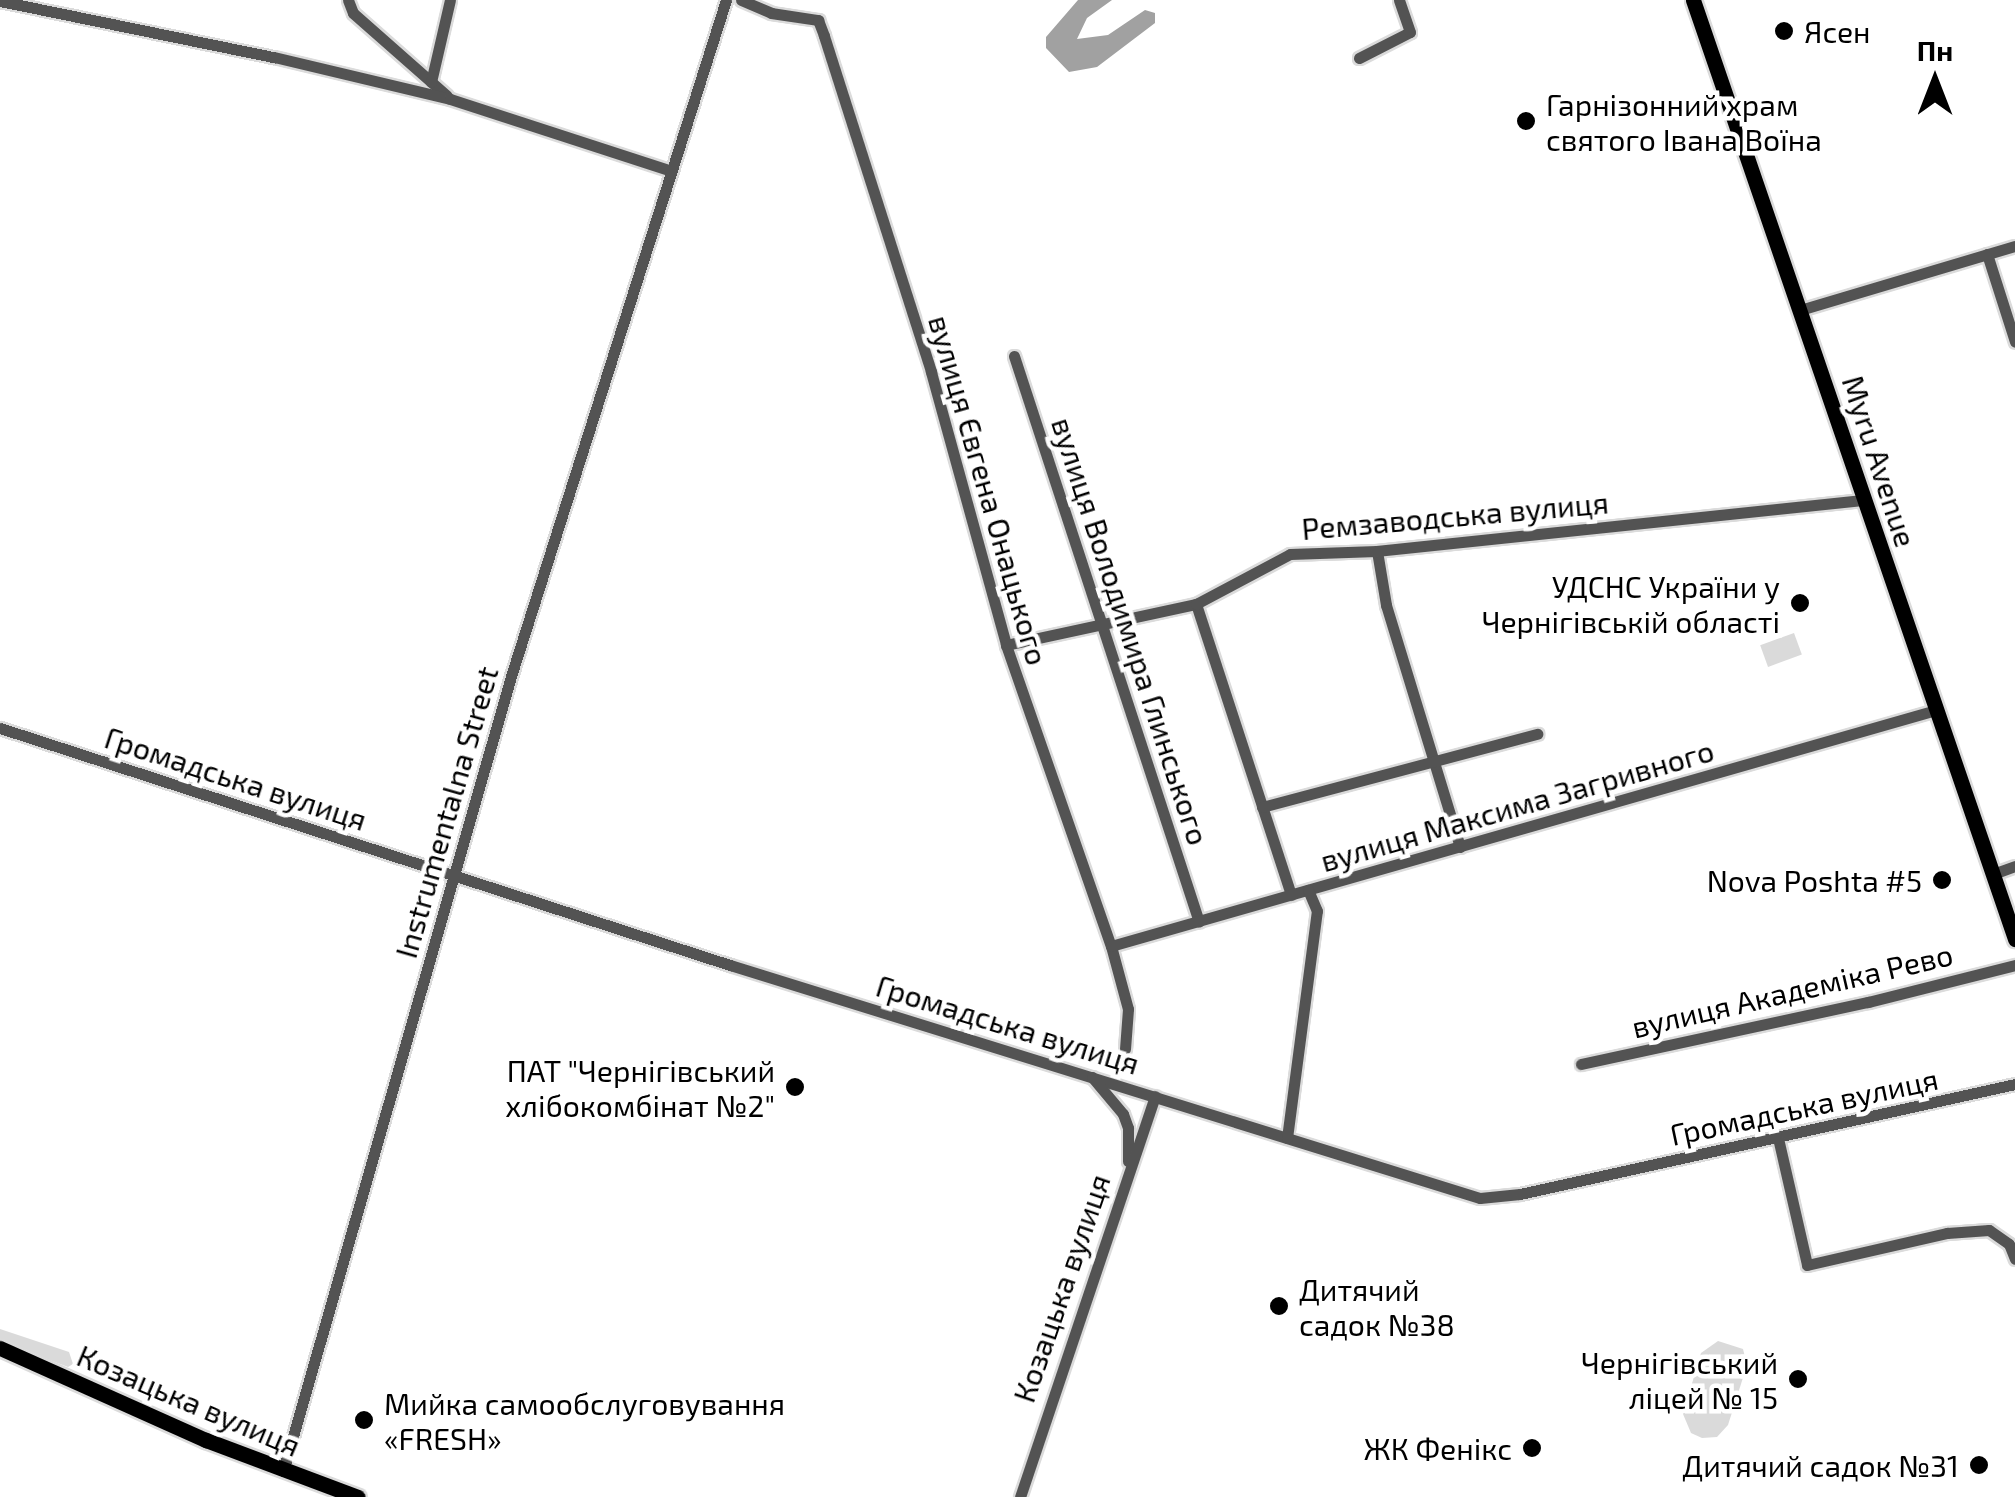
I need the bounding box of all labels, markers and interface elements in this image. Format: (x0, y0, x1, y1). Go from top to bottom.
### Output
place label: Ясен (1804, 13, 1871, 49)
marker: Ясен (1773, 20, 1795, 42)
north arrow (1885, 30, 1985, 130)
text: Пн (1917, 33, 1953, 67)
place label: Гарнізонний храм святого Івана Воїна (1546, 86, 1822, 156)
marker: Гарнізонний храм святого Івана Воїна (1515, 110, 1537, 132)
street label: вулиця Євгена Онацького (922, 311, 1056, 669)
street label: Myru Avenue (1835, 371, 1925, 551)
street label: вулиця Володимира Глинського (1045, 413, 1217, 849)
street label: Ремзаводська вулиця (1300, 484, 1610, 546)
place label: УДСНС України у Чернігівській області (1482, 568, 1780, 638)
marker: УДСНС України у Чернігівській області (1789, 592, 1811, 614)
street label: Instrumentalna Street (387, 662, 505, 962)
street label: Громадська вулиця (101, 719, 371, 837)
street label: вулиця Максима Загривного (1316, 732, 1718, 878)
place label: Nova Poshta #5 (1707, 862, 1922, 898)
marker: Nova Poshta #5 (1931, 869, 1953, 891)
street label: вулиця Академіка Рево (1628, 936, 1956, 1044)
street label: Громадська вулиця (872, 967, 1144, 1081)
place label: ПАТ "Чернігівський хлібокомбінат №2" (505, 1052, 775, 1122)
street label: Громадська вулиця (1667, 1060, 1941, 1152)
marker: ПАТ "Чернігівський хлібокомбінат №2" (784, 1076, 806, 1098)
street label: Козацька вулиця (1005, 1169, 1117, 1407)
place label: Дитячий садок №38 (1299, 1271, 1455, 1342)
marker: Дитячий садок №38 (1268, 1295, 1290, 1317)
street label: Козацька вулиця (72, 1337, 306, 1463)
place label: Чернігівський ліцей № 15 (1581, 1344, 1778, 1414)
marker: Чернігівський ліцей № 15 (1787, 1368, 1809, 1390)
place label: Мийка самообслуговування «FRESH» (384, 1385, 785, 1456)
marker: Мийка самообслуговування «FRESH» (353, 1409, 375, 1431)
place label: ЖК Фенікс (1364, 1430, 1512, 1466)
marker: ЖК Фенікс (1521, 1437, 1543, 1459)
place label: Дитячий садок №31 (1682, 1447, 1959, 1483)
marker: Дитячий садок №31 (1968, 1454, 1990, 1476)

